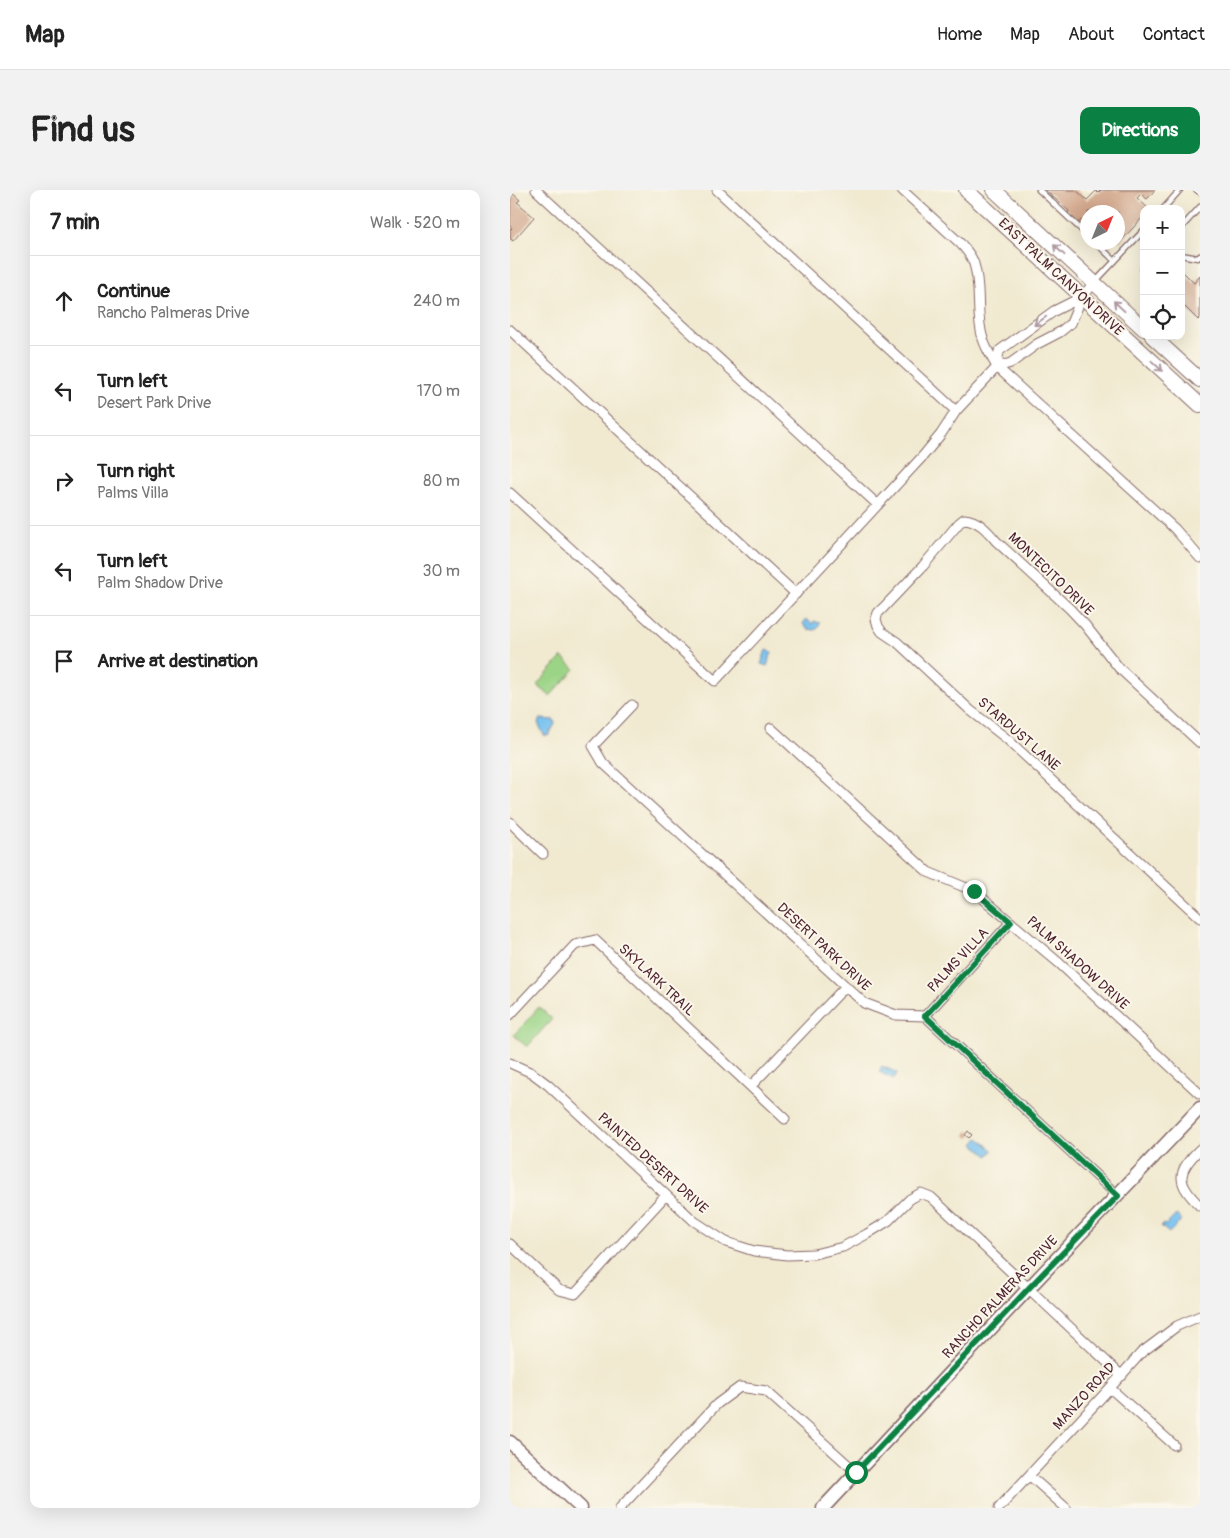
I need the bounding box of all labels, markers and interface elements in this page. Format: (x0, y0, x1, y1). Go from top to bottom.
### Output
text: Map (25, 20, 65, 49)
text: Home (937, 23, 982, 46)
text: Map (1010, 23, 1040, 46)
text: About (1068, 23, 1114, 46)
text: Contact (1142, 23, 1205, 46)
button: Directions (1080, 107, 1200, 154)
text: Find us (30, 108, 135, 152)
north arrow (1080, 205, 1125, 250)
map controls (1140, 205, 1185, 340)
button: + (1140, 205, 1185, 250)
text: 7 min (50, 209, 100, 236)
text: Walk · 520 m (370, 213, 460, 233)
street label: EAST PALM CANYON DRIVE (995, 215, 1127, 339)
one-way arrow (1052, 244, 1065, 256)
button: − (1140, 250, 1185, 295)
text: Continue (97, 279, 170, 303)
icon: ahead (50, 287, 78, 315)
text: 240 m (413, 291, 460, 311)
button: locate (1140, 295, 1185, 340)
one-way arrow (1113, 300, 1125, 312)
text: Rancho Palmeras Drive (97, 303, 249, 323)
one-way arrow (1033, 316, 1047, 326)
one-way arrow (1150, 360, 1163, 372)
text: Turn left (97, 369, 167, 393)
icon: left (50, 377, 78, 405)
text: 170 m (417, 381, 460, 401)
text: Desert Park Drive (97, 393, 211, 413)
text: Turn right (97, 459, 175, 483)
icon: right (50, 467, 78, 495)
text: 80 m (423, 471, 460, 491)
text: Palms Villa (97, 483, 169, 503)
street label: MONTECITO DRIVE (1005, 529, 1097, 619)
text: Turn left (97, 549, 167, 573)
icon: left (50, 557, 78, 585)
text: 30 m (422, 561, 460, 581)
text: Palm Shadow Drive (97, 573, 223, 593)
icon: arrive (50, 647, 78, 675)
text: Arrive at destination (97, 649, 258, 673)
street label: STARDUST LANE (974, 694, 1064, 774)
route end (963, 880, 986, 903)
street label: DESERT PARK DRIVE (774, 899, 874, 995)
street label: PALM SHADOW DRIVE (1023, 913, 1133, 1013)
street label: PALMS VILLA (924, 924, 992, 996)
street label: SKYLARK TRAIL (615, 940, 699, 1020)
street label: PAINTED DESERT DRIVE (594, 1109, 712, 1217)
street label: RANCHO PALMERAS DRIVE (939, 1232, 1061, 1362)
street label: MANZO ROAD (1049, 1359, 1119, 1433)
route start (845, 1461, 868, 1484)

